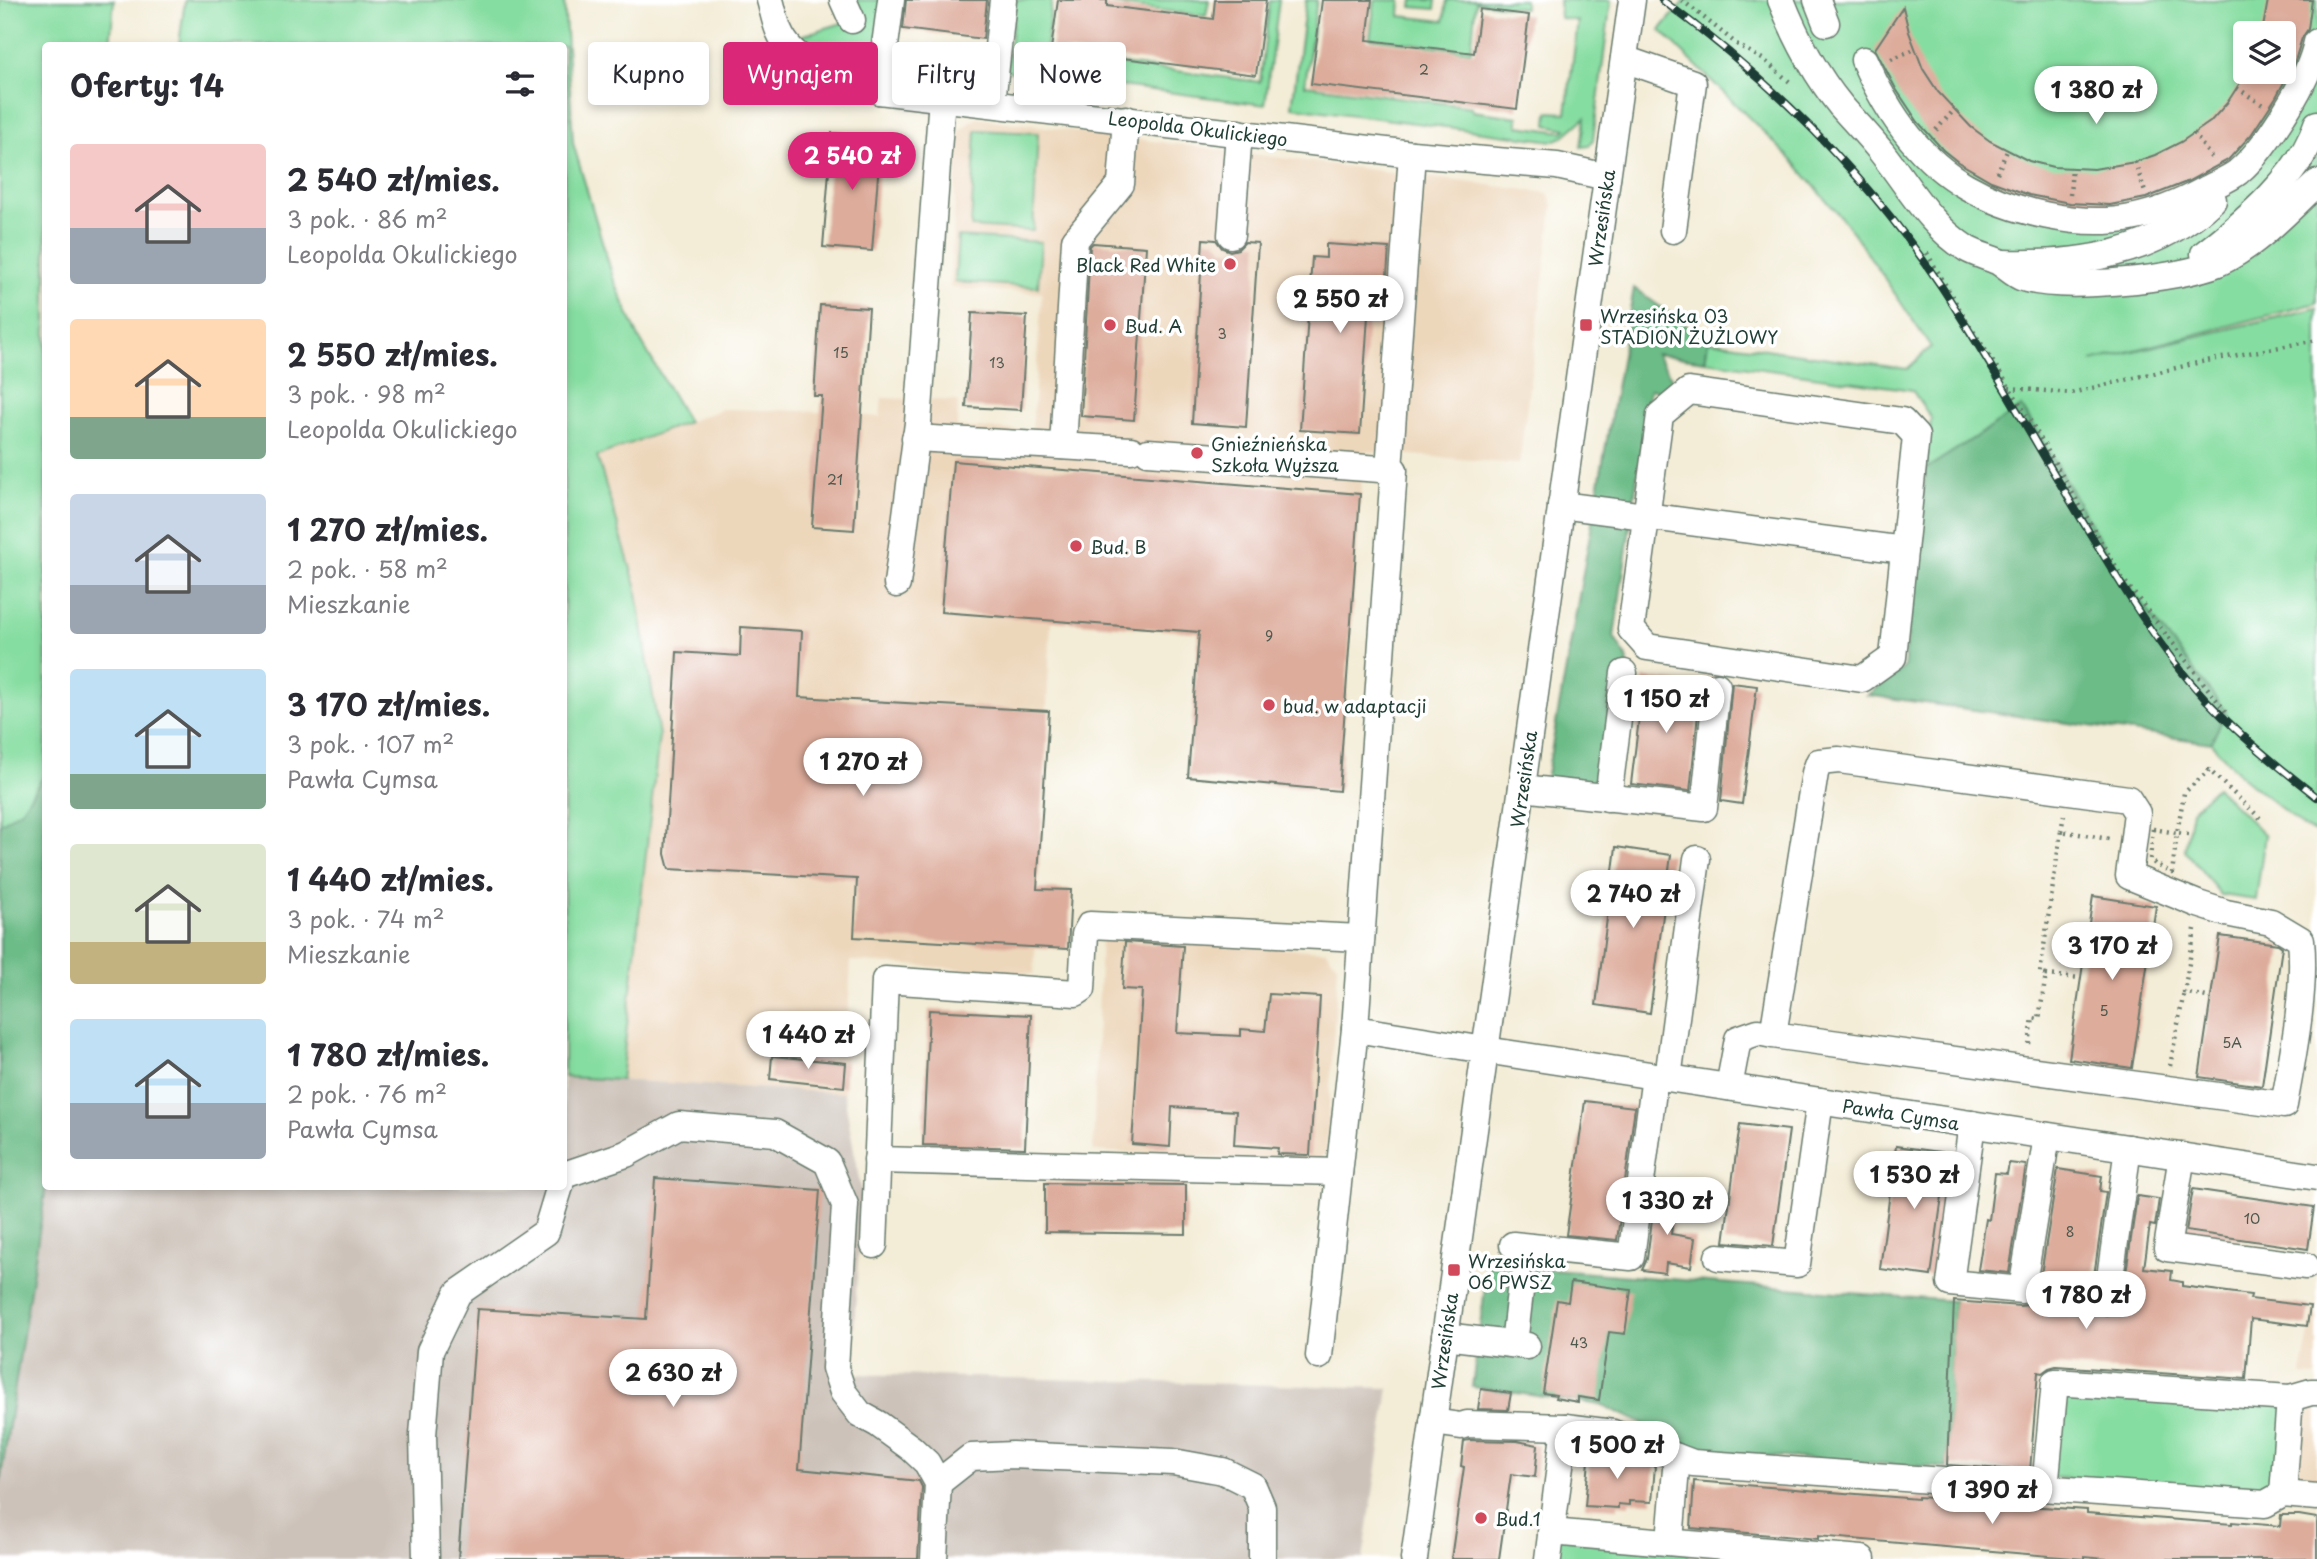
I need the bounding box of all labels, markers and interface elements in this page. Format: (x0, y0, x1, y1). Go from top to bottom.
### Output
map controls (2233, 21, 2296, 84)
button: layers (2233, 21, 2296, 84)
chip: Kupno (588, 42, 709, 105)
chip: Wynajem (723, 42, 878, 105)
chip: Filtry (892, 42, 1000, 105)
chip: Nowe (1014, 42, 1126, 105)
house number: 2 (1419, 59, 1429, 80)
text: Oferty: 14 (70, 62, 224, 107)
icon: filters (501, 65, 539, 103)
pin: 1 380 zł (2024, 66, 2168, 126)
text: 1 380 zł (2050, 71, 2142, 106)
street label: Leopolda Okulickiego (1107, 104, 1289, 152)
pin: 2 540 zł (780, 132, 924, 192)
text: 2 540 zł (804, 137, 900, 172)
text: 2 540 zł/mies. (287, 156, 500, 201)
street label: Wrzesińska (1581, 167, 1621, 268)
icon: home (126, 172, 210, 256)
text: 3 pok. · 86 m² (287, 201, 448, 236)
text: Leopolda Okulickiego (287, 236, 518, 271)
place label: Black Red White (1076, 251, 1216, 278)
marker: Black Red White (1222, 256, 1238, 272)
pin: 2 550 zł (1268, 276, 1412, 335)
text: 2 550 zł (1293, 280, 1387, 315)
place label: Wrzesińska 03 STADION ŻUŻLOWY (1600, 302, 1778, 350)
place label: Bud. A (1124, 312, 1183, 339)
marker: Bud. A (1102, 317, 1118, 333)
marker: Wrzesińska 03 STADION ŻUŻLOWY (1578, 317, 1594, 333)
house number: 3 (1217, 323, 1227, 344)
text: 2 550 zł/mies. (287, 331, 498, 376)
house number: 15 (833, 342, 849, 363)
icon: home (126, 347, 210, 431)
house number: 13 (989, 352, 1005, 373)
text: 3 pok. · 98 m² (287, 376, 446, 411)
text: Leopolda Okulickiego (287, 411, 518, 446)
place label: Gnieźnieńska Szkoła Wyższa (1211, 430, 1340, 478)
marker: Gnieźnieńska Szkoła Wyższa (1189, 445, 1205, 461)
house number: 21 (827, 469, 843, 490)
text: 1 270 zł/mies. (287, 506, 488, 551)
icon: home (126, 522, 210, 606)
place label: Bud. B (1090, 533, 1146, 560)
marker: Bud. B (1068, 538, 1084, 554)
text: 2 pok. · 58 m² (287, 551, 448, 586)
text: Mieszkanie (287, 586, 411, 621)
house number: 9 (1265, 625, 1273, 646)
pin: 1 150 zł (1594, 676, 1738, 735)
text: 1 150 zł (1623, 680, 1709, 715)
text: 3 170 zł/mies. (287, 681, 490, 726)
place label: bud. w adaptacji (1283, 692, 1427, 719)
icon: home (126, 697, 210, 781)
marker: bud. w adaptacji (1261, 697, 1277, 713)
text: 3 pok. · 107 m² (287, 726, 454, 761)
street label: Wrzesińska (1503, 728, 1543, 829)
pin: 1 270 zł (791, 738, 935, 798)
text: 1 270 zł (819, 743, 907, 778)
text: Pawła Cymsa (287, 761, 438, 796)
text: 1 440 zł/mies. (287, 856, 494, 901)
pin: 2 740 zł (1561, 870, 1705, 930)
icon: home (126, 872, 210, 956)
text: 2 740 zł (1586, 875, 1680, 910)
text: 3 pok. · 74 m² (287, 901, 445, 936)
pin: 3 170 zł (2040, 922, 2184, 982)
text: 3 170 zł (2068, 927, 2156, 962)
text: Mieszkanie (287, 936, 411, 971)
house number: 5 (2099, 1000, 2109, 1021)
pin: 1 440 zł (736, 1012, 880, 1071)
text: 1 440 zł (762, 1016, 854, 1051)
text: 1 780 zł/mies. (287, 1031, 489, 1076)
house number: 5A (2222, 1032, 2242, 1053)
icon: home (126, 1047, 210, 1131)
text: 2 pok. · 76 m² (287, 1076, 447, 1111)
street label: Pawła Cymsa (1841, 1091, 1962, 1137)
text: Pawła Cymsa (287, 1111, 438, 1146)
pin: 1 530 zł (1842, 1152, 1986, 1211)
text: 1 530 zł (1869, 1156, 1959, 1191)
pin: 1 330 zł (1595, 1178, 1739, 1237)
text: 1 330 zł (1622, 1182, 1712, 1217)
house number: 10 (2244, 1208, 2260, 1229)
house number: 8 (2066, 1221, 2074, 1242)
place label: Wrzesińska 06 PWSZ (1468, 1247, 1566, 1295)
marker: Wrzesińska 06 PWSZ (1446, 1262, 1462, 1278)
pin: 1 780 zł (2014, 1272, 2158, 1331)
text: 1 780 zł (2042, 1276, 2130, 1311)
street label: Wrzesińska (1424, 1290, 1464, 1391)
house number: 43 (1570, 1332, 1588, 1353)
pin: 2 630 zł (601, 1350, 745, 1409)
text: 2 630 zł (625, 1354, 721, 1389)
pin: 1 500 zł (1545, 1422, 1689, 1481)
text: 1 500 zł (1571, 1426, 1663, 1461)
pin: 1 390 zł (1920, 1466, 2064, 1526)
text: 1 390 zł (1947, 1471, 2037, 1506)
place label: Bud.1 (1495, 1505, 1541, 1532)
marker: Bud.1 (1473, 1510, 1489, 1526)

